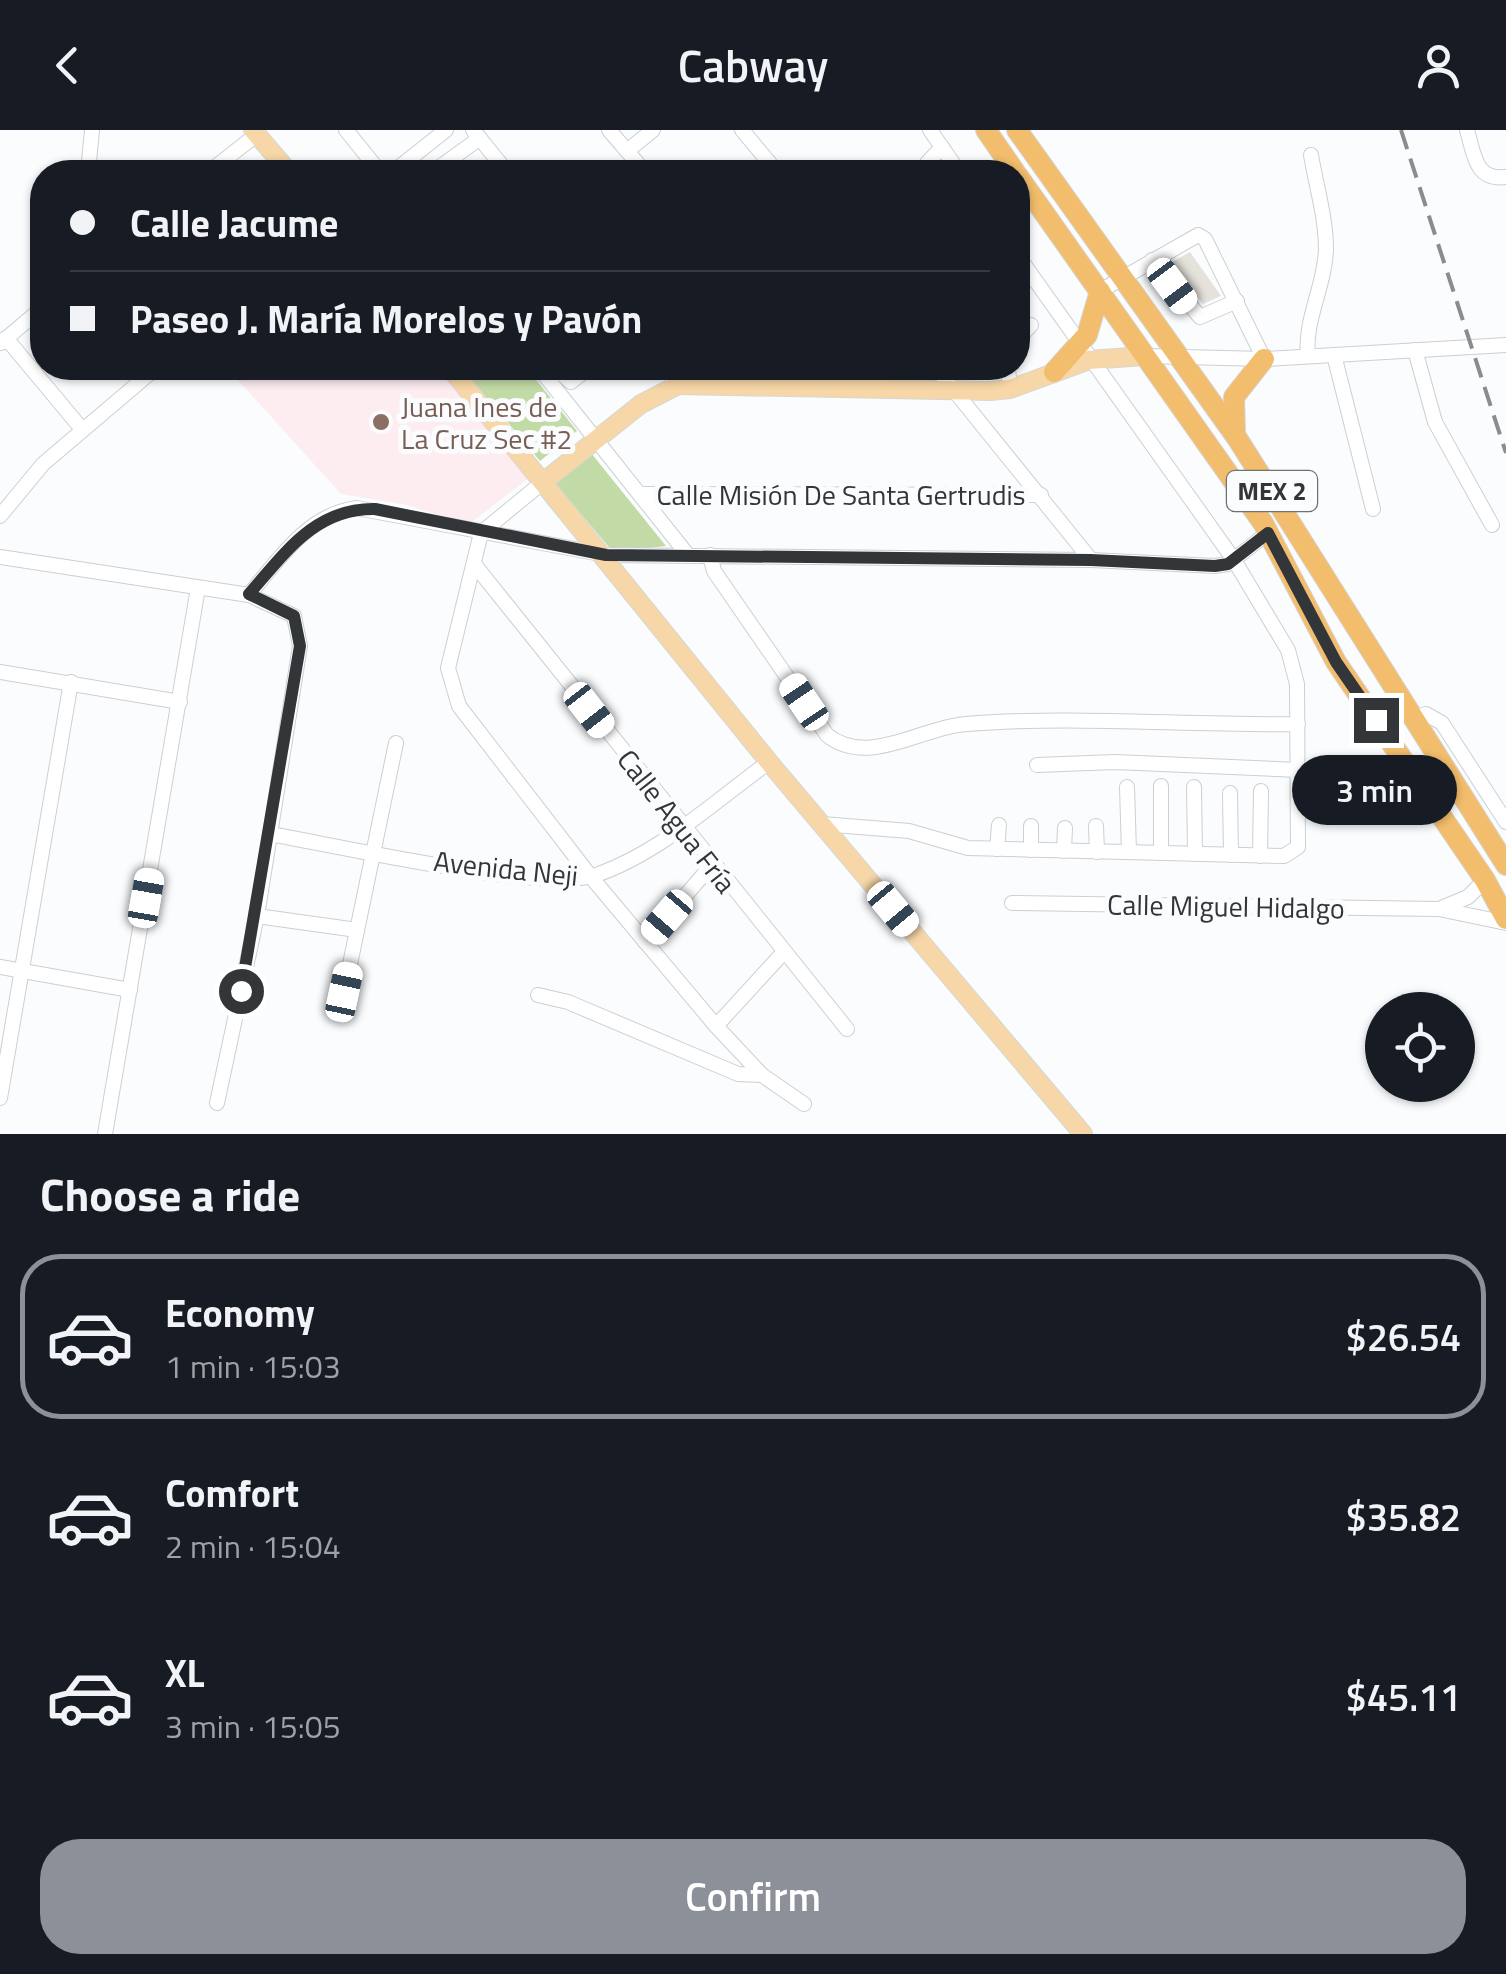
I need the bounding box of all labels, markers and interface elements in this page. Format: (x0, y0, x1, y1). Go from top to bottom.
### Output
text: Cabway (678, 31, 828, 99)
icon: back (40, 38, 95, 93)
icon: person (1411, 38, 1466, 93)
text: Calle Jacume (130, 194, 338, 252)
car (1142, 253, 1202, 319)
text: Paseo J. María Morelos y Pavón (130, 290, 642, 348)
place label: Juana Ines de La Cruz Sec #2 (401, 385, 572, 460)
marker: Juana Ines de La Cruz Sec #2 (370, 411, 392, 433)
road number: MEX 2 (1227, 471, 1317, 511)
street label: Calle Misión De Santa Gertrudis (656, 473, 1026, 516)
car (775, 669, 833, 735)
car (559, 677, 619, 743)
route end (1354, 698, 1399, 743)
street label: Calle Agua Fría (607, 740, 747, 902)
callout: 3 min (1294, 755, 1458, 825)
text: 3 min (1336, 766, 1413, 814)
street label: Avenida Neji (432, 839, 580, 897)
car (126, 866, 166, 930)
car (862, 876, 924, 942)
street label: Calle Miguel Hidalgo (1107, 882, 1345, 930)
car (636, 885, 698, 949)
car (323, 960, 365, 1024)
route start (219, 969, 264, 1014)
map controls (1365, 992, 1475, 1102)
button: locate (1365, 992, 1475, 1102)
text: Choose a ride (40, 1160, 300, 1228)
text: Economy (165, 1284, 315, 1342)
icon: car (45, 1292, 135, 1382)
text: $26.54 (1346, 1308, 1461, 1366)
text: 1 min · 15:03 (165, 1342, 341, 1390)
text: Comfort (165, 1464, 299, 1522)
icon: car (45, 1472, 135, 1562)
text: $35.82 (1346, 1488, 1461, 1546)
text: 2 min · 15:04 (165, 1522, 341, 1570)
text: XL (165, 1644, 205, 1702)
icon: car (45, 1652, 135, 1742)
text: $45.11 (1346, 1668, 1461, 1726)
text: 3 min · 15:05 (165, 1702, 341, 1750)
button: Confirm (40, 1839, 1466, 1954)

